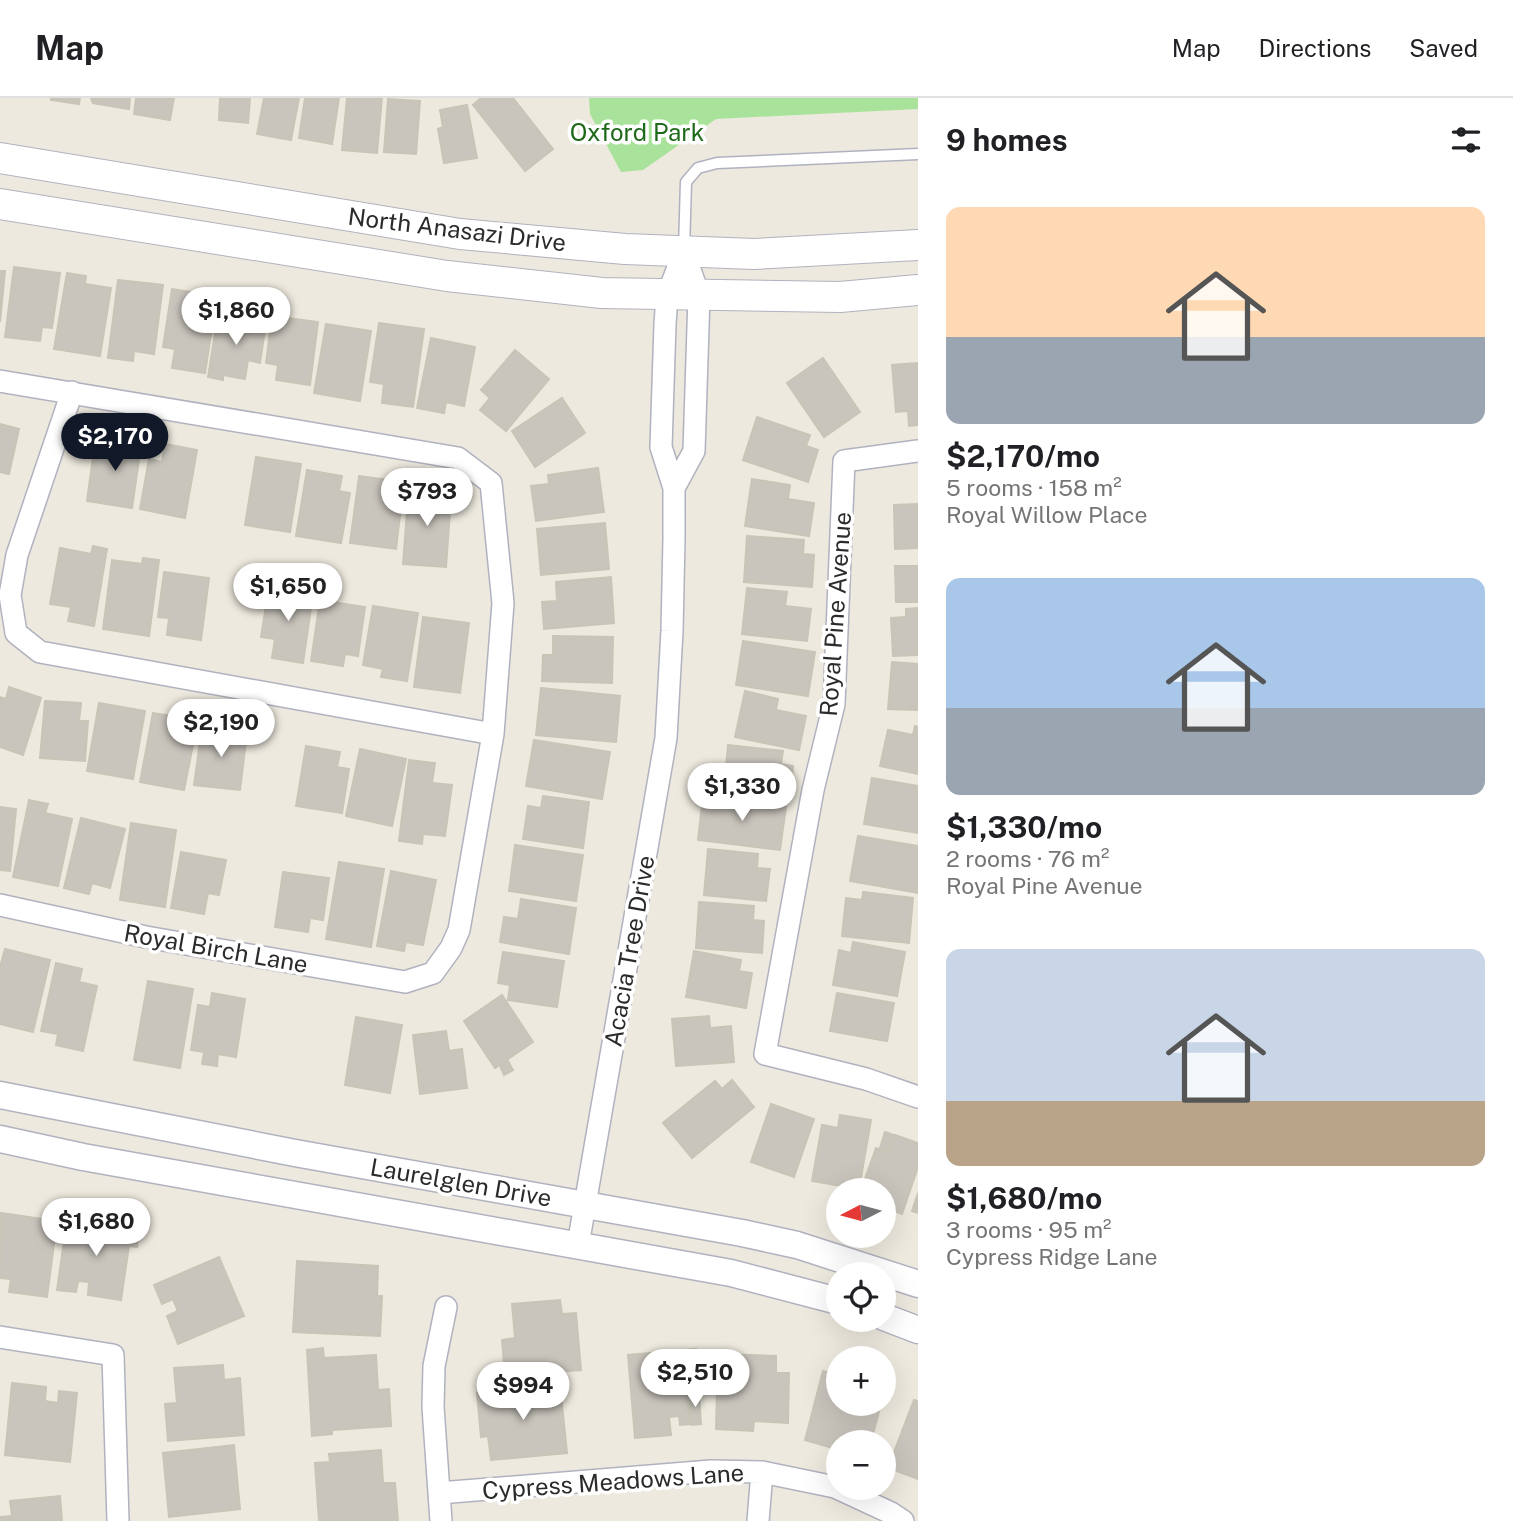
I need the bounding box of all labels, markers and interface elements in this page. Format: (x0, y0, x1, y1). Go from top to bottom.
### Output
text: Map (35, 29, 104, 67)
text: Map (1172, 34, 1221, 62)
text: Directions (1259, 34, 1371, 62)
text: Saved (1409, 34, 1478, 62)
park label: Oxford Park (570, 118, 704, 146)
icon: filters (1447, 121, 1485, 159)
text: 9 homes (946, 122, 1068, 158)
street label: North Anasazi Drive (346, 202, 568, 256)
icon: home (1153, 253, 1279, 379)
pin: $1,860 (179, 288, 293, 347)
text: $1,860 (197, 296, 275, 323)
pin: $2,170 (58, 414, 172, 473)
text: $2,170 (77, 422, 153, 449)
text: $2,170/mo (946, 438, 1100, 474)
pin: $793 (386, 468, 468, 528)
text: 5 rooms · 158 m² (946, 474, 1122, 501)
text: $793 (397, 477, 457, 504)
text: Royal Willow Place (946, 501, 1148, 528)
street label: Royal Pine Avenue (814, 511, 856, 717)
pin: $1,650 (231, 564, 345, 623)
text: $1,650 (249, 572, 327, 599)
icon: home (1153, 624, 1279, 750)
pin: $2,190 (164, 700, 278, 759)
text: $2,190 (183, 708, 259, 735)
pin: $1,330 (685, 764, 799, 823)
text: $1,330 (703, 772, 781, 799)
text: $1,330/mo (946, 809, 1102, 845)
text: 2 rooms · 76 m² (946, 845, 1109, 872)
street label: Acacia Tree Drive (598, 853, 660, 1049)
text: Royal Pine Avenue (946, 872, 1143, 899)
street label: Royal Birch Lane (122, 918, 310, 978)
icon: home (1153, 995, 1279, 1121)
street label: Laurelglen Drive (368, 1152, 554, 1212)
north arrow (826, 1178, 896, 1248)
map controls (826, 1178, 896, 1500)
text: $1,680/mo (946, 1180, 1102, 1216)
pin: $1,680 (39, 1198, 153, 1258)
text: $1,680 (57, 1207, 135, 1234)
text: 3 rooms · 95 m² (946, 1216, 1112, 1243)
text: Cypress Ridge Lane (946, 1243, 1157, 1270)
button: locate (826, 1262, 896, 1332)
button: + (826, 1346, 896, 1416)
pin: $2,510 (638, 1350, 752, 1409)
text: $2,510 (657, 1358, 733, 1385)
pin: $994 (482, 1362, 564, 1422)
text: $994 (493, 1371, 553, 1398)
button: − (826, 1430, 896, 1500)
street label: Cypress Meadows Lane (481, 1458, 745, 1504)

